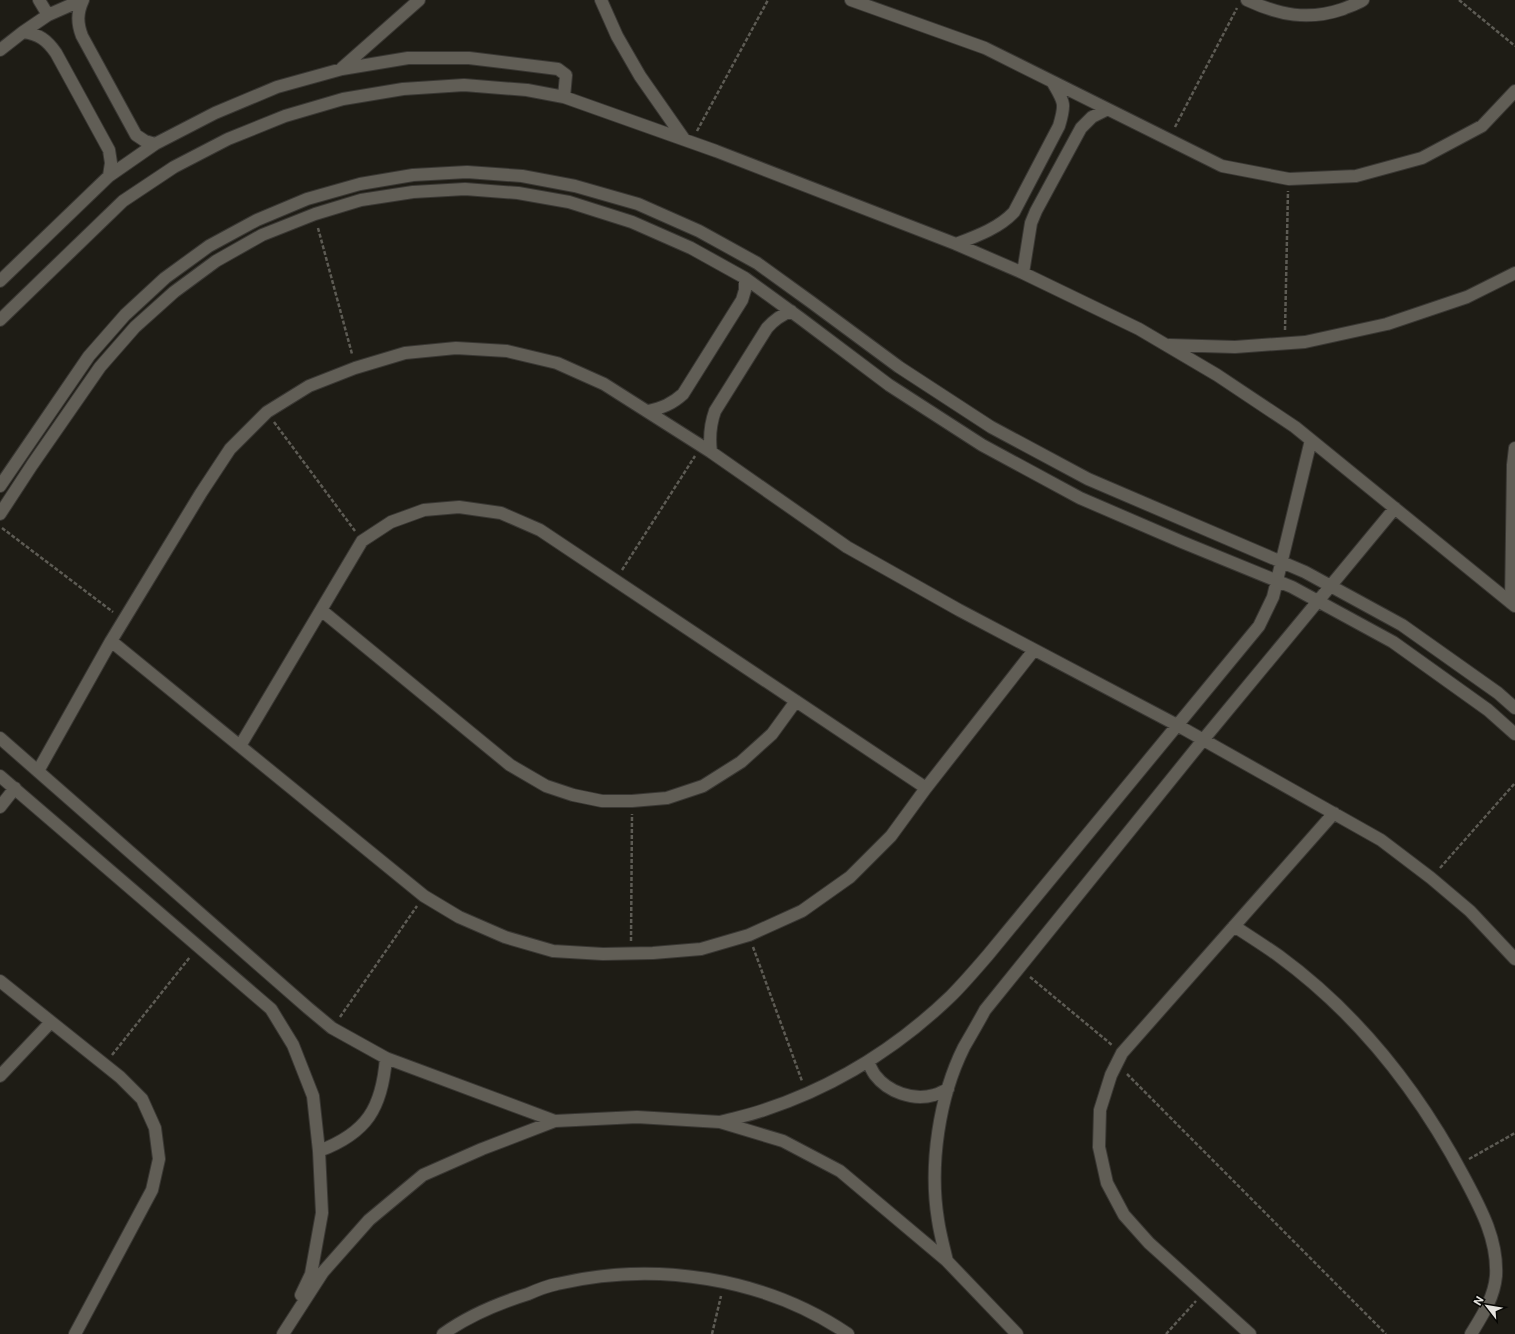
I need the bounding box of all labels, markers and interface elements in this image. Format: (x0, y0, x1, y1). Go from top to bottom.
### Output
north arrow (1467, 1286, 1507, 1326)
text: N (1471, 1294, 1486, 1308)

